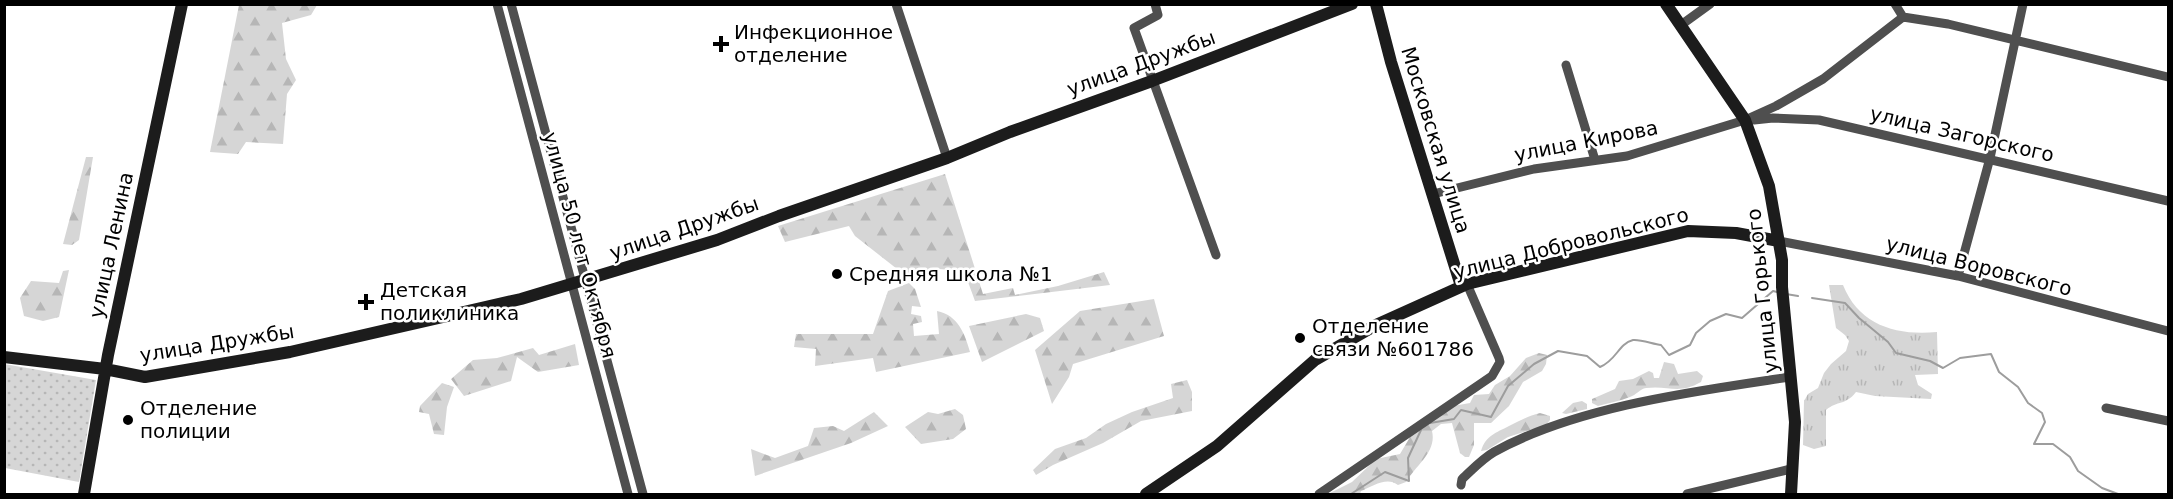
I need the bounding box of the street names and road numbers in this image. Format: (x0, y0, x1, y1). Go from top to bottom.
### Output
street label: улица Дружбы (1064, 25, 1218, 101)
street label: Московская улица (1396, 44, 1476, 236)
street label: улица Загорского (1868, 101, 2056, 167)
street label: улица Кирова (1512, 115, 1660, 167)
street label: улица 50 лет Октября (538, 129, 622, 361)
street label: улица Ленина (84, 170, 138, 320)
street label: улица Дружбы (606, 191, 762, 265)
street label: улица Добровольского (1451, 202, 1691, 284)
street label: улица Горького (1741, 207, 1783, 375)
street label: улица Воровского (1884, 231, 2074, 301)
street label: улица Дружбы (138, 319, 296, 367)

